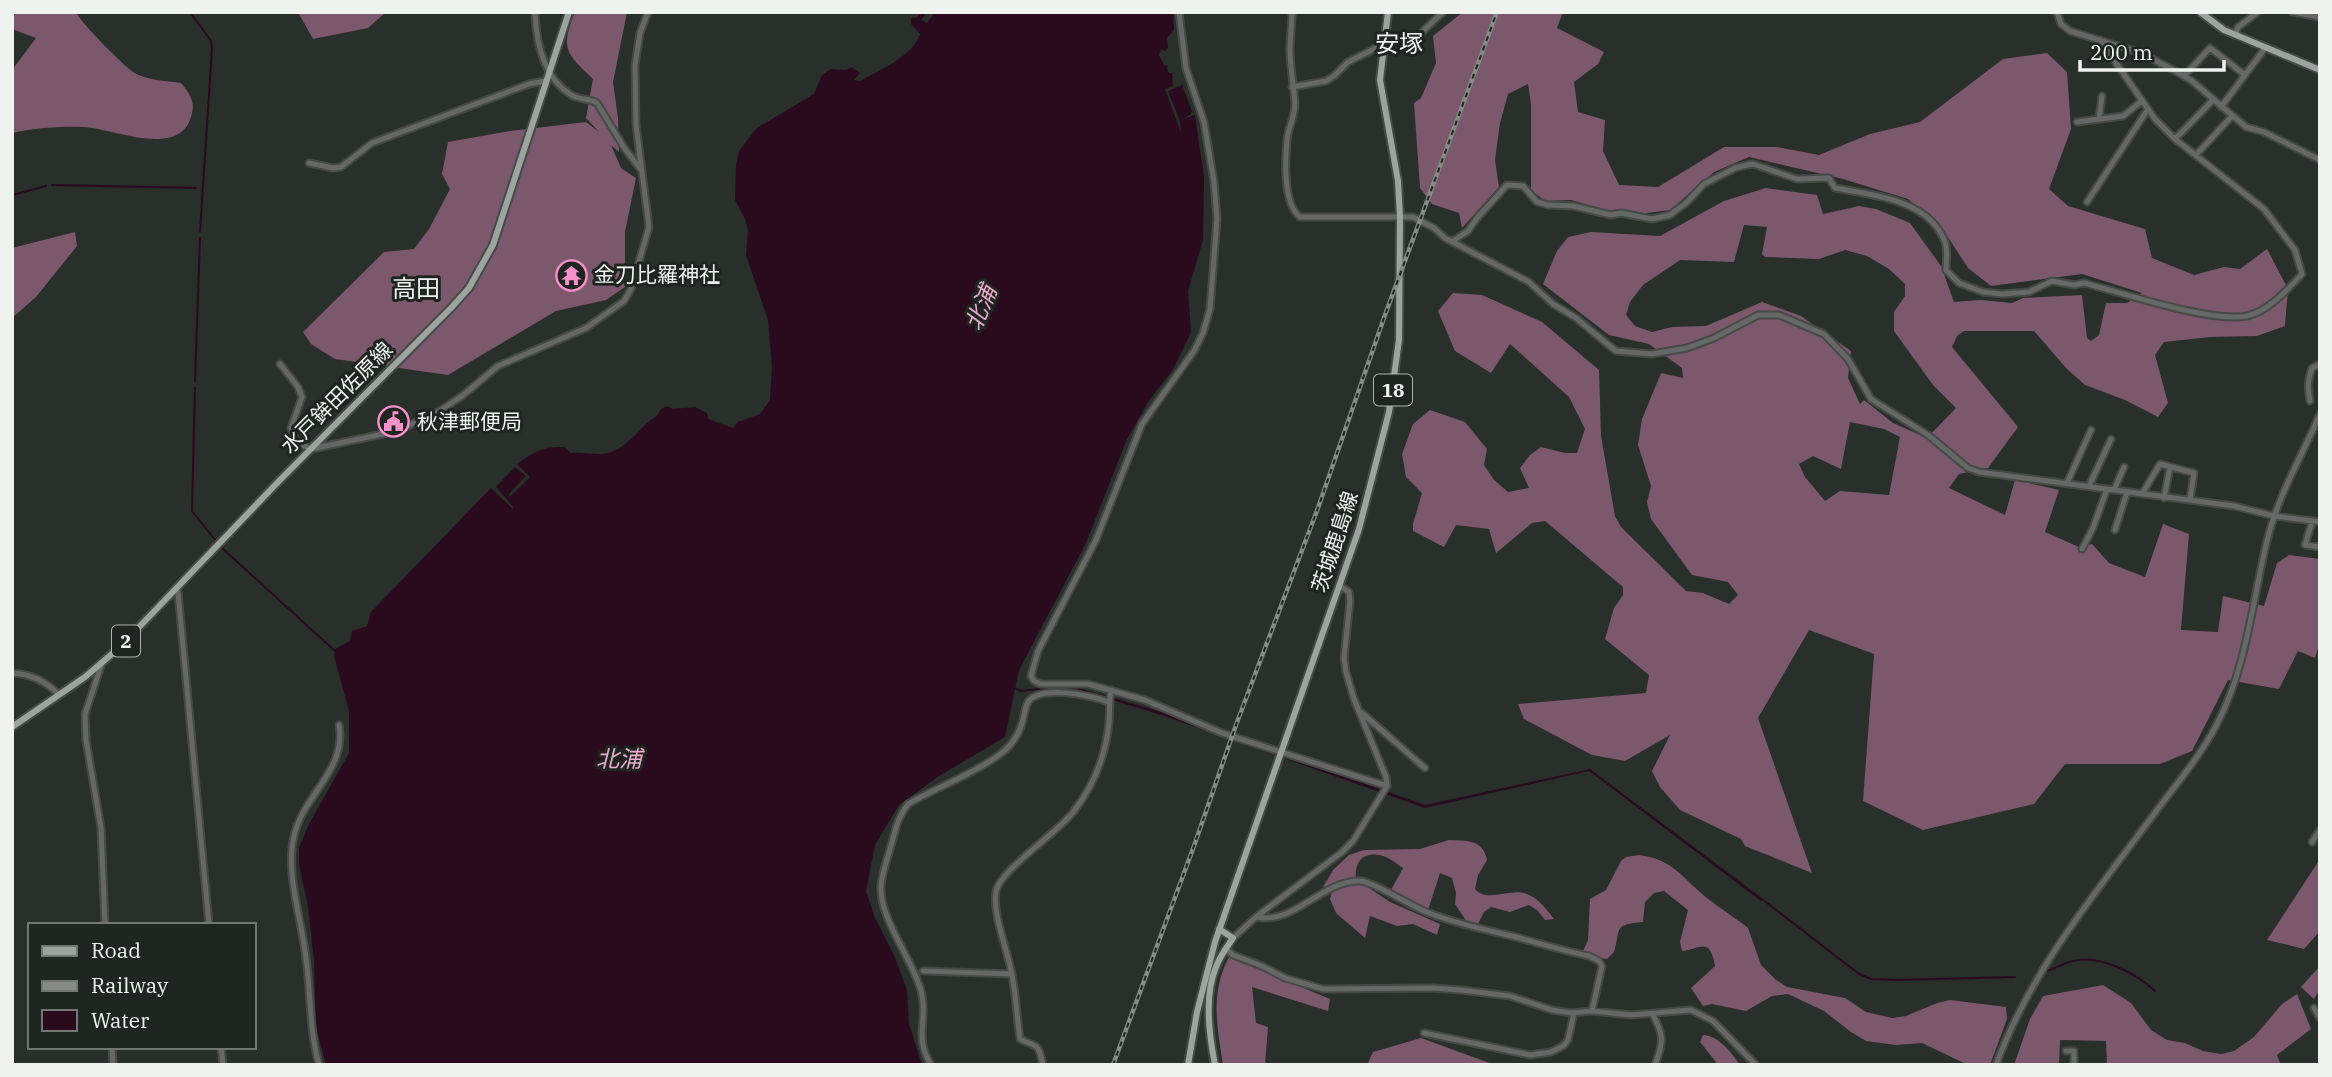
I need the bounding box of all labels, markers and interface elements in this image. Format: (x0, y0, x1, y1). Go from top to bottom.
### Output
district label: 安塚 (1375, 27, 1423, 59)
scale bar (2080, 28, 2224, 72)
text: 200 m (2090, 38, 2153, 66)
temple icon: 金刀比羅神社 (554, 258, 588, 292)
place label: 金刀比羅神社 (594, 260, 720, 288)
district label: 高田 (392, 272, 440, 304)
water label: 北浦 (958, 277, 1004, 335)
street label: 水戸鉾田佐原線 (274, 335, 398, 459)
road number: 18 (1374, 374, 1412, 406)
public building icon: 秋津郵便局 (377, 405, 411, 439)
place label: 秋津郵便局 (417, 407, 522, 435)
street label: 茨城鹿島線 (1305, 487, 1364, 596)
road number: 2 (112, 626, 140, 656)
water label: 北浦 (596, 743, 646, 773)
legend (28, 923, 256, 1049)
text: Road (91, 936, 141, 964)
text: Railway (91, 971, 169, 999)
text: Water (91, 1006, 150, 1034)

